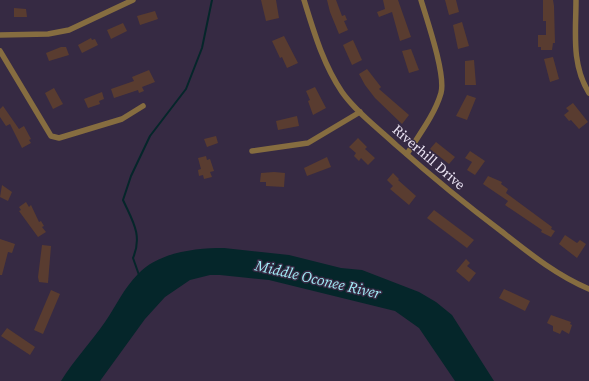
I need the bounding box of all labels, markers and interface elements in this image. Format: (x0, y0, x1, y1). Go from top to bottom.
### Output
street label: Riverhill Drive (388, 120, 470, 194)
water label: Middle Oconee River (252, 254, 384, 304)

